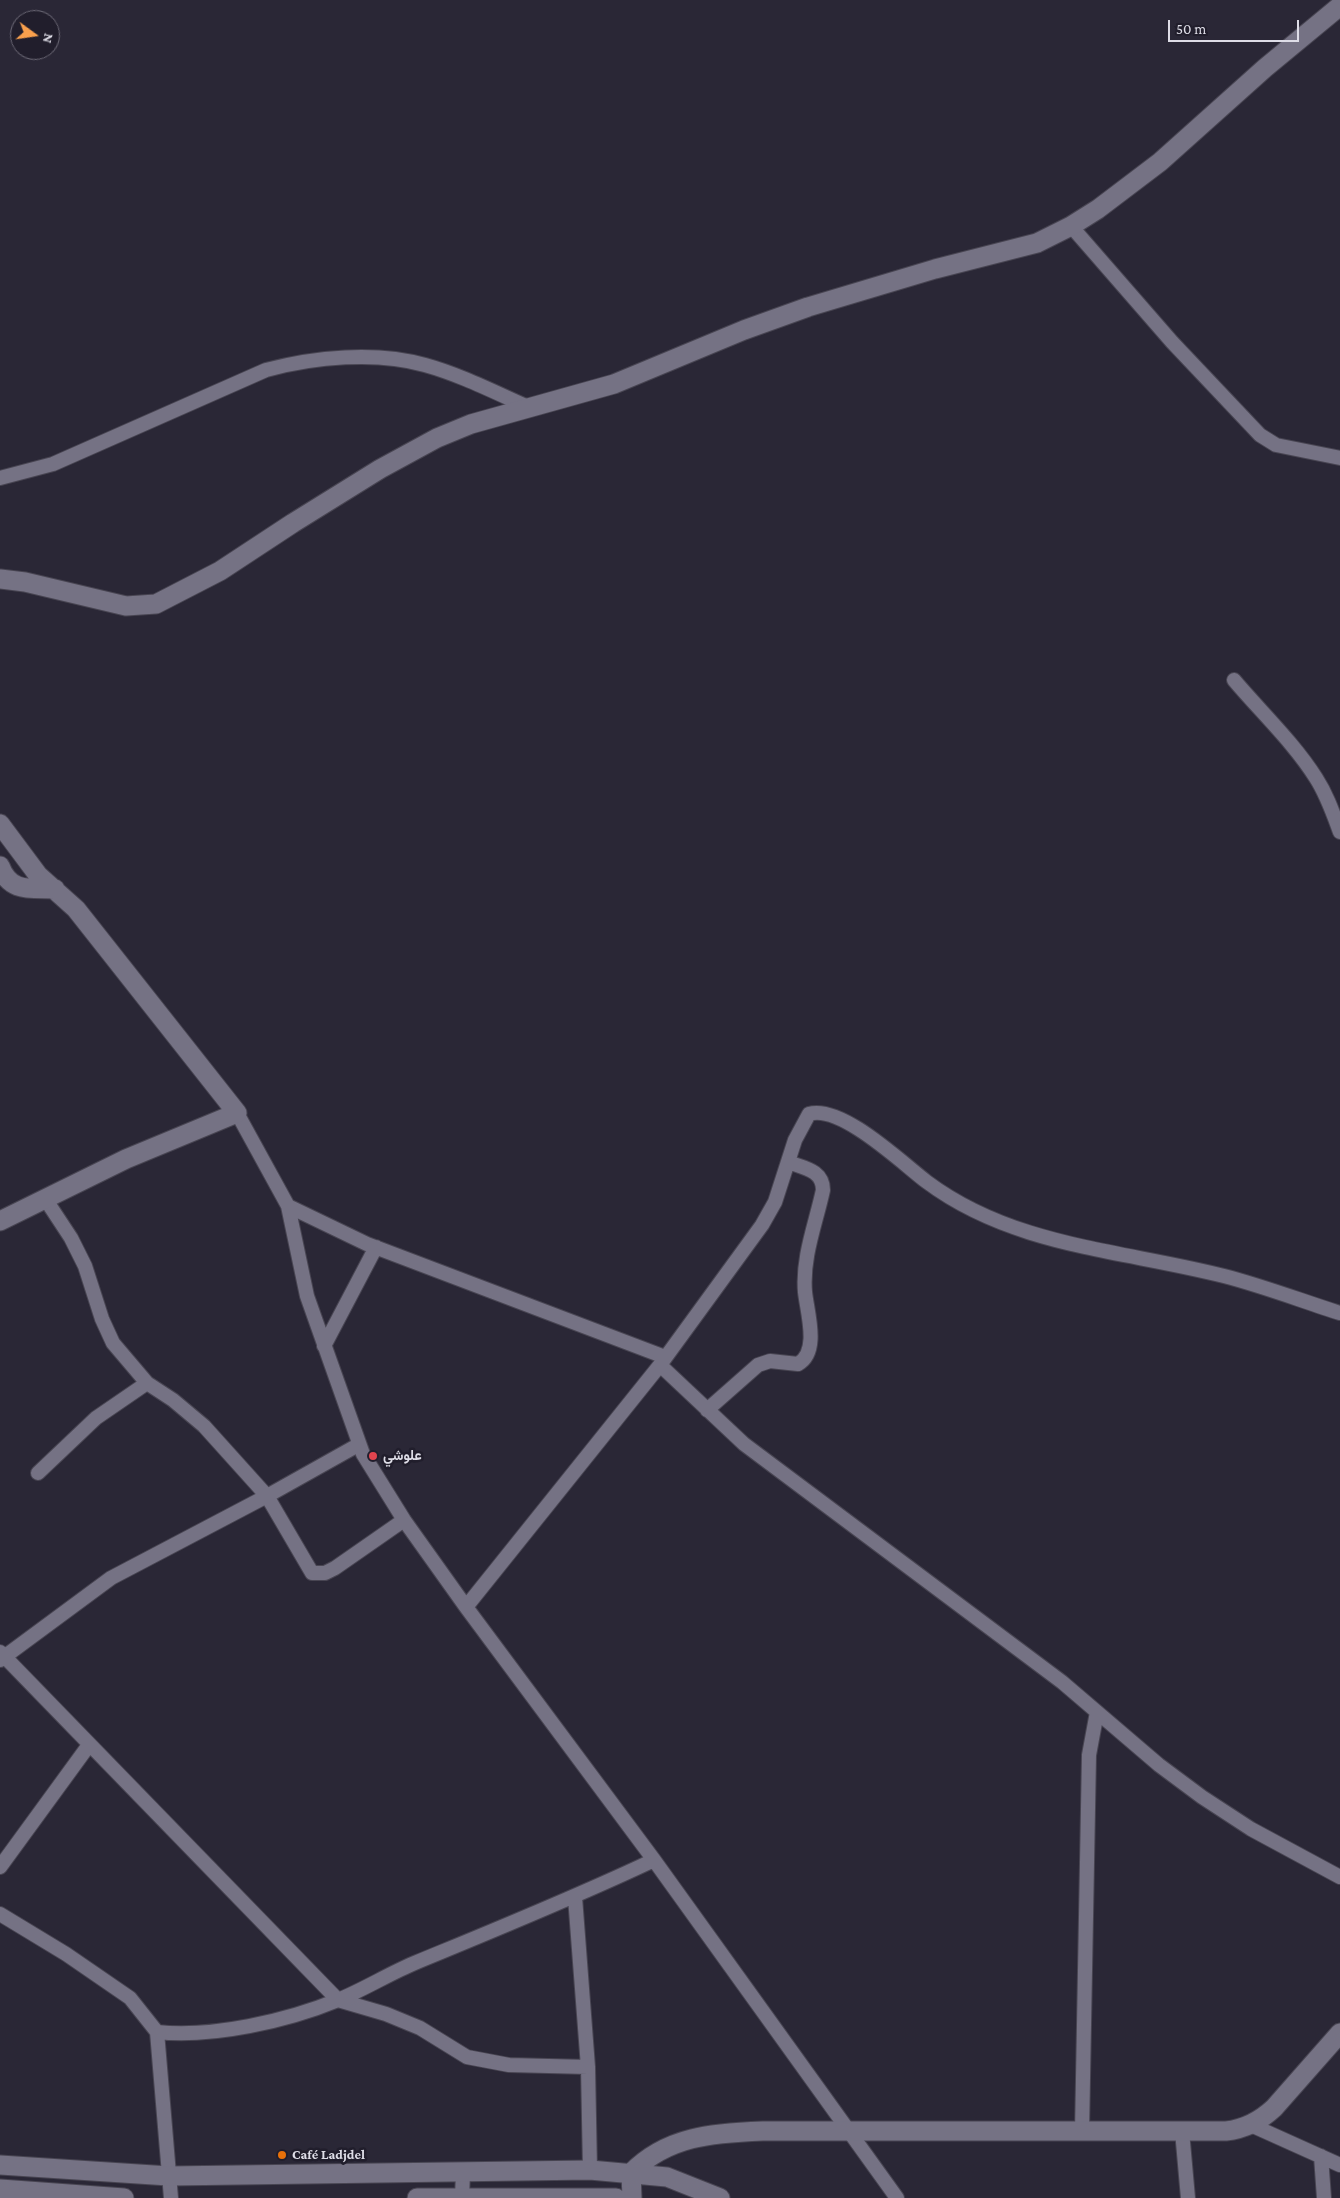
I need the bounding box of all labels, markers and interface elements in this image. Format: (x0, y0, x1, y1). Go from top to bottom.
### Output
north arrow (10, 10, 60, 60)
scale bar (1170, 10, 1301, 42)
text: 50 m (1176, 21, 1206, 37)
text: N (40, 32, 58, 45)
place label: علوشي (383, 1448, 422, 1464)
marker: علوشي (367, 1450, 379, 1462)
place label: Café Ladjdel (292, 2147, 365, 2163)
marker: Café Ladjdel (276, 2149, 288, 2161)

